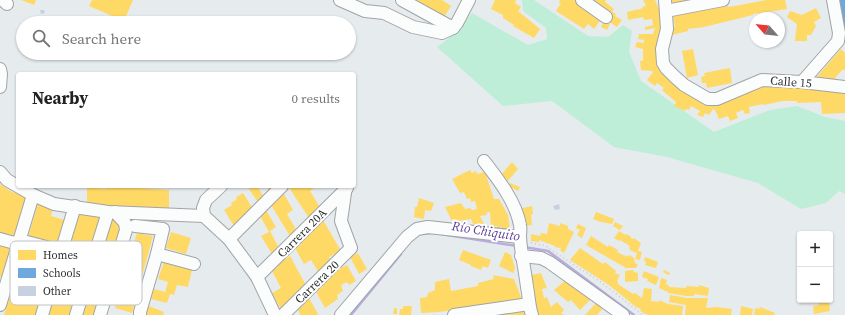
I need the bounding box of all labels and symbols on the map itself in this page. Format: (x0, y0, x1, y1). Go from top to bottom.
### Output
north arrow (749, 12, 785, 48)
street label: Calle 15 (770, 73, 812, 91)
street label: Carrera 20A (274, 205, 330, 261)
water label: Río Chiquito (450, 217, 521, 245)
legend (10, 241, 142, 305)
text: Homes (43, 248, 78, 263)
street label: Carrera 20 (291, 257, 343, 307)
text: Schools (43, 266, 81, 281)
text: Other (43, 284, 72, 299)

